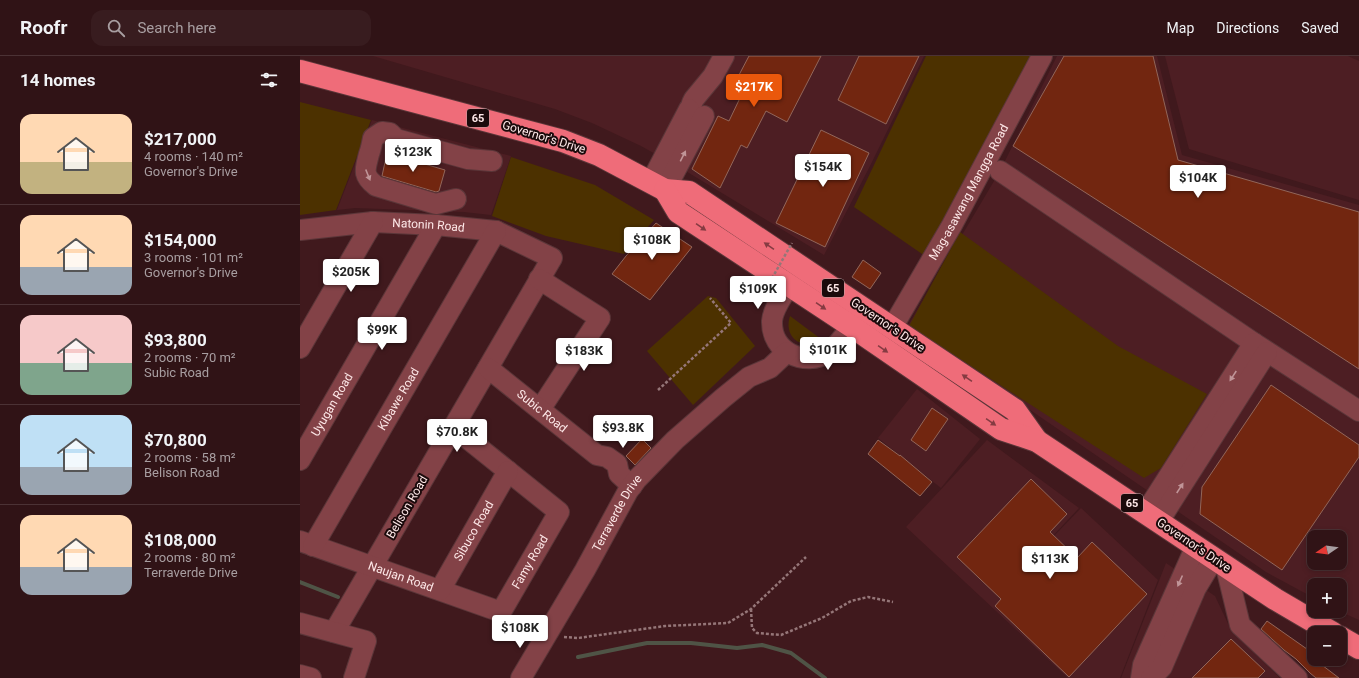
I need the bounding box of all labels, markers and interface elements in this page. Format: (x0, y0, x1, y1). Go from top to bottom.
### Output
search box (91, 10, 371, 46)
text: Roofr (20, 16, 67, 39)
icon: search (105, 17, 127, 39)
text: Search here (137, 19, 216, 37)
text: Map (1167, 20, 1194, 36)
text: Directions (1216, 20, 1279, 36)
text: Saved (1301, 20, 1339, 36)
icon: filters (258, 69, 280, 91)
text: 14 homes (20, 70, 96, 90)
pin: $217K (726, 74, 782, 108)
text: $217K (735, 79, 773, 94)
road number: 65 (467, 109, 489, 127)
street label: Governor's Drive (501, 118, 587, 156)
street label: Mag-asawang Mangga Road (926, 122, 1011, 263)
text: $217,000 (144, 129, 216, 149)
icon: home (52, 130, 100, 178)
pin: $123K (385, 139, 441, 173)
text: $123K (394, 144, 432, 159)
text: 4 rooms · 140 m² (144, 149, 243, 164)
one-way arrow (680, 150, 686, 162)
pin: $154K (795, 154, 851, 188)
text: $154K (804, 159, 842, 174)
text: Governor's Drive (144, 164, 238, 179)
pin: $104K (1170, 165, 1226, 199)
one-way arrow (365, 170, 371, 182)
text: $104K (1179, 170, 1217, 185)
street label: Natonin Road (392, 216, 465, 235)
one-way arrow (696, 223, 707, 231)
pin: $108K (624, 227, 680, 261)
text: $154,000 (144, 230, 216, 250)
icon: home (52, 231, 100, 279)
text: $108K (633, 232, 671, 247)
one-way arrow (764, 242, 774, 250)
text: 3 rooms · 101 m² (144, 250, 243, 265)
pin: $205K (323, 259, 379, 293)
text: $205K (332, 264, 370, 279)
text: Governor's Drive (144, 265, 238, 280)
pin: $109K (730, 276, 786, 310)
road number: 65 (822, 279, 844, 297)
text: $109K (739, 281, 777, 296)
street label: Governor's Drive (848, 295, 928, 355)
one-way arrow (815, 302, 826, 310)
pin: $99K (358, 317, 406, 351)
text: $99K (367, 322, 397, 337)
text: $93,800 (144, 330, 207, 350)
icon: home (52, 331, 100, 379)
pin: $101K (800, 337, 856, 371)
pin: $183K (556, 338, 612, 372)
text: $101K (809, 342, 847, 357)
text: $183K (565, 343, 603, 358)
one-way arrow (878, 345, 888, 353)
text: 2 rooms · 70 m² (144, 350, 236, 365)
text: Subic Road (144, 365, 209, 380)
street label: Kibawe Road (375, 365, 422, 433)
street label: Uyugan Road (308, 371, 356, 439)
one-way arrow (1229, 371, 1237, 381)
one-way arrow (962, 375, 973, 382)
street label: Subic Road (514, 387, 570, 435)
pin: $93.8K (590, 415, 656, 449)
one-way arrow (986, 418, 996, 426)
pin: $70.8K (424, 419, 490, 453)
text: $93.8K (602, 420, 644, 435)
text: $70.8K (436, 424, 478, 439)
text: $70,800 (144, 430, 207, 450)
icon: home (52, 431, 100, 479)
text: 2 rooms · 58 m² (144, 450, 236, 465)
text: Belison Road (144, 465, 220, 480)
street label: Terraverde Drive (589, 471, 645, 554)
street label: Belison Road (383, 473, 431, 541)
one-way arrow (1176, 482, 1183, 494)
road number: 65 (1121, 494, 1143, 512)
street label: Sibuco Road (451, 498, 496, 564)
street label: Governor's Drive (1154, 515, 1234, 575)
text: $108,000 (144, 530, 216, 550)
north arrow (1307, 530, 1347, 570)
map controls (1307, 530, 1347, 666)
icon: home (52, 531, 100, 579)
street label: Famy Road (509, 533, 551, 591)
pin: $113K (1022, 546, 1078, 580)
text: 2 rooms · 80 m² (144, 550, 236, 565)
text: $113K (1031, 551, 1069, 566)
street label: Naujan Road (366, 559, 435, 595)
text: Terraverde Drive (144, 565, 238, 580)
one-way arrow (1177, 576, 1183, 587)
button: + (1307, 578, 1347, 618)
pin: $108K (492, 615, 548, 649)
text: $108K (501, 620, 539, 635)
button: − (1307, 626, 1347, 666)

